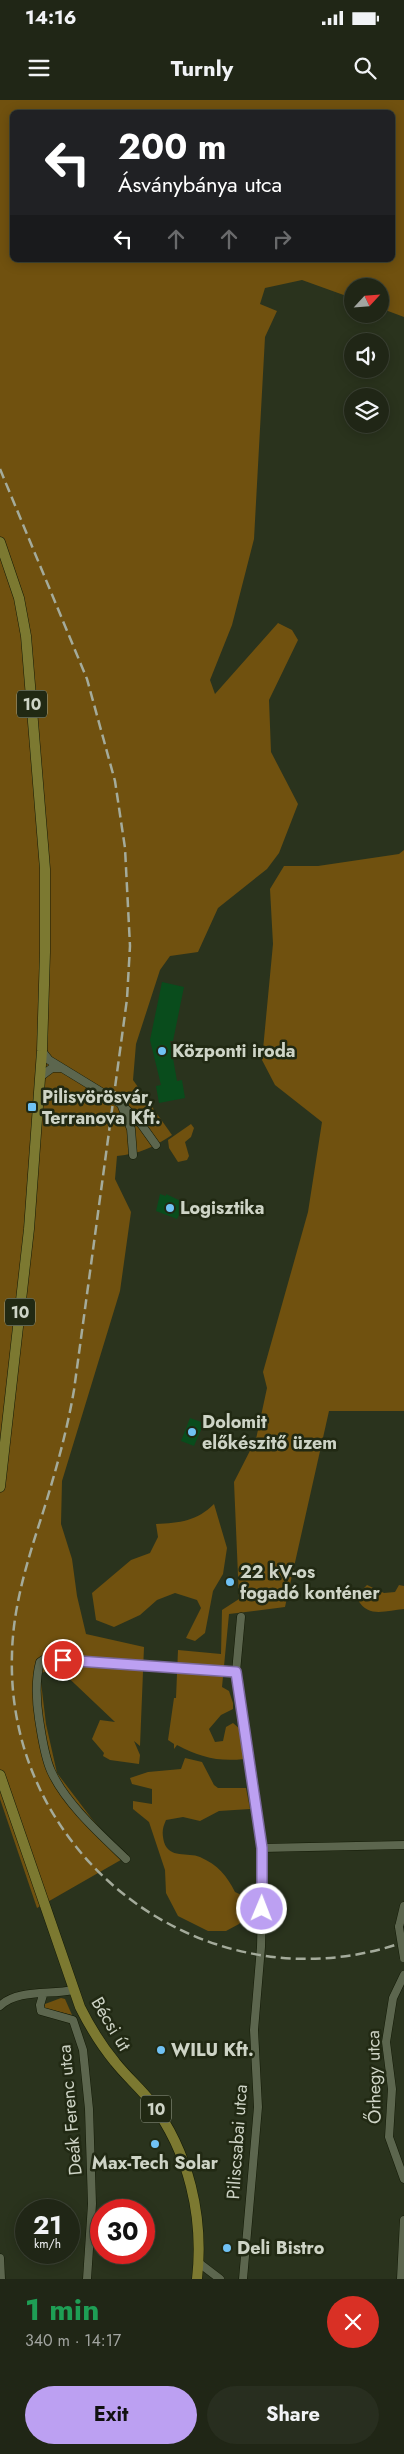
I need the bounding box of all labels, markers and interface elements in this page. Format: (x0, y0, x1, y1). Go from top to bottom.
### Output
text: 14:16 (25, 4, 76, 31)
text: Turnly (171, 52, 233, 84)
icon: menu (25, 54, 53, 82)
icon: search (351, 54, 379, 82)
text: 200 m (118, 122, 227, 172)
icon: left (35, 130, 100, 195)
text: Ásványbánya utca (118, 168, 282, 200)
icon: left (109, 225, 137, 253)
icon: ahead (162, 225, 190, 253)
icon: ahead (215, 225, 243, 253)
icon: right (268, 225, 296, 253)
north arrow (344, 278, 389, 322)
map controls (344, 278, 389, 433)
button: sound (344, 333, 389, 378)
button: layers (344, 388, 389, 433)
road number: 10 (17, 690, 47, 718)
place label: Központi iroda (172, 1038, 295, 1064)
marker: Központi iroda (156, 1045, 168, 1057)
place label: Pilisvörösvár, Terranova Kft. (42, 1084, 161, 1131)
marker: Pilisvörösvár, Terranova Kft. (26, 1101, 38, 1113)
place label: Logisztika (180, 1195, 264, 1221)
marker: Logisztika (164, 1202, 176, 1214)
road number: 10 (5, 1298, 35, 1326)
place label: Dolomit előkészitő üzem (202, 1409, 337, 1456)
marker: Dolomit előkészitő üzem (186, 1426, 198, 1438)
place label: 22 kV-os fogadó konténer (240, 1559, 380, 1606)
marker: 22 kV-os fogadó konténer (224, 1576, 236, 1588)
pin (42, 1639, 84, 1681)
icon: arrive (49, 1646, 77, 1674)
position arrow (235, 1882, 287, 1934)
street label: Bécsi út (85, 1992, 138, 2057)
street label: Őrhegy utca (360, 2030, 388, 2124)
place label: WILU Kft. (171, 2037, 254, 2063)
street label: Deák Ferenc utca (51, 2044, 89, 2176)
marker: WILU Kft. (155, 2044, 167, 2056)
street label: Piliscsabai utca (220, 2084, 254, 2200)
road number: 10 (141, 2096, 171, 2122)
marker: Max-Tech Solar (149, 2138, 161, 2150)
place label: Max-Tech Solar (92, 2150, 219, 2176)
speed limit sign: 30 (90, 2199, 155, 2264)
text: 21 (33, 2207, 62, 2243)
text: km/h (34, 2235, 61, 2253)
place label: Deli Bistro (237, 2235, 325, 2261)
marker: Deli Bistro (221, 2242, 233, 2254)
text: 1 min (25, 2288, 99, 2331)
button: close (327, 2296, 379, 2348)
text: 340 m · 14:17 (25, 2329, 121, 2352)
button: Exit (25, 2386, 197, 2444)
button: Share (207, 2386, 379, 2444)

